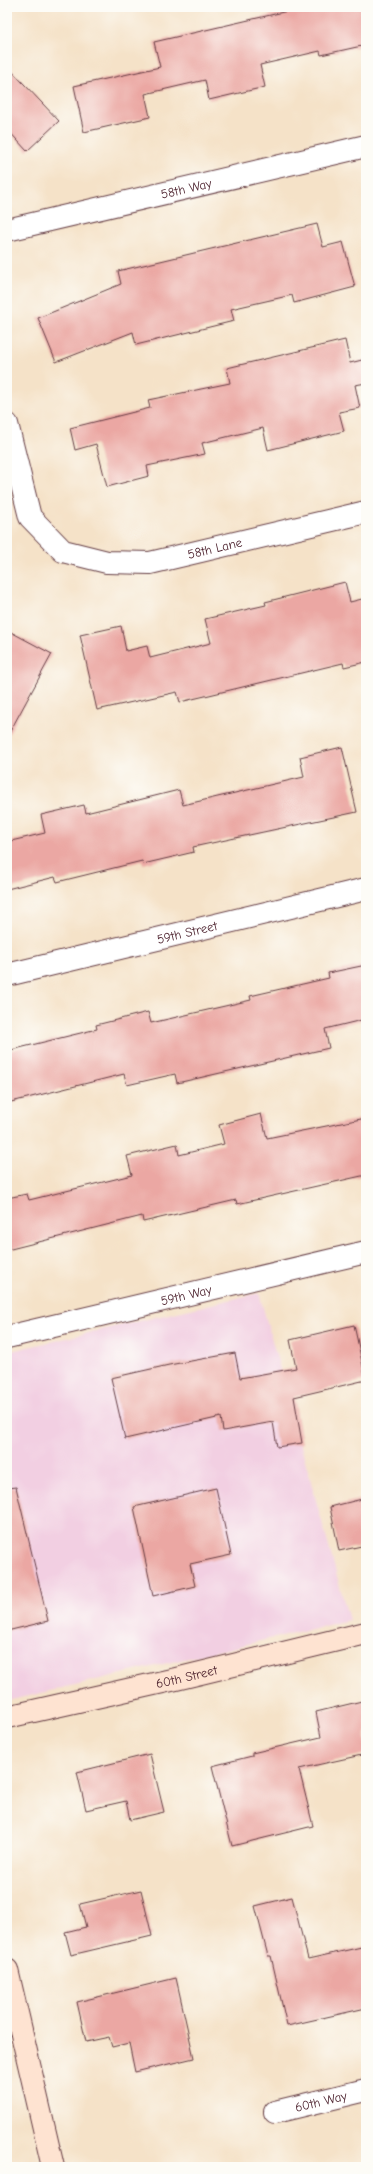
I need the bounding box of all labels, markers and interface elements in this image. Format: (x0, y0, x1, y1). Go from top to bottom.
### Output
street label: 58th Way (159, 175, 213, 201)
street label: 58th Lane (186, 534, 244, 561)
street label: 59th Street (155, 917, 220, 946)
street label: 59th Way (159, 1281, 213, 1308)
street label: 60th Street (154, 1662, 220, 1691)
street label: 60th Way (293, 2087, 348, 2114)

